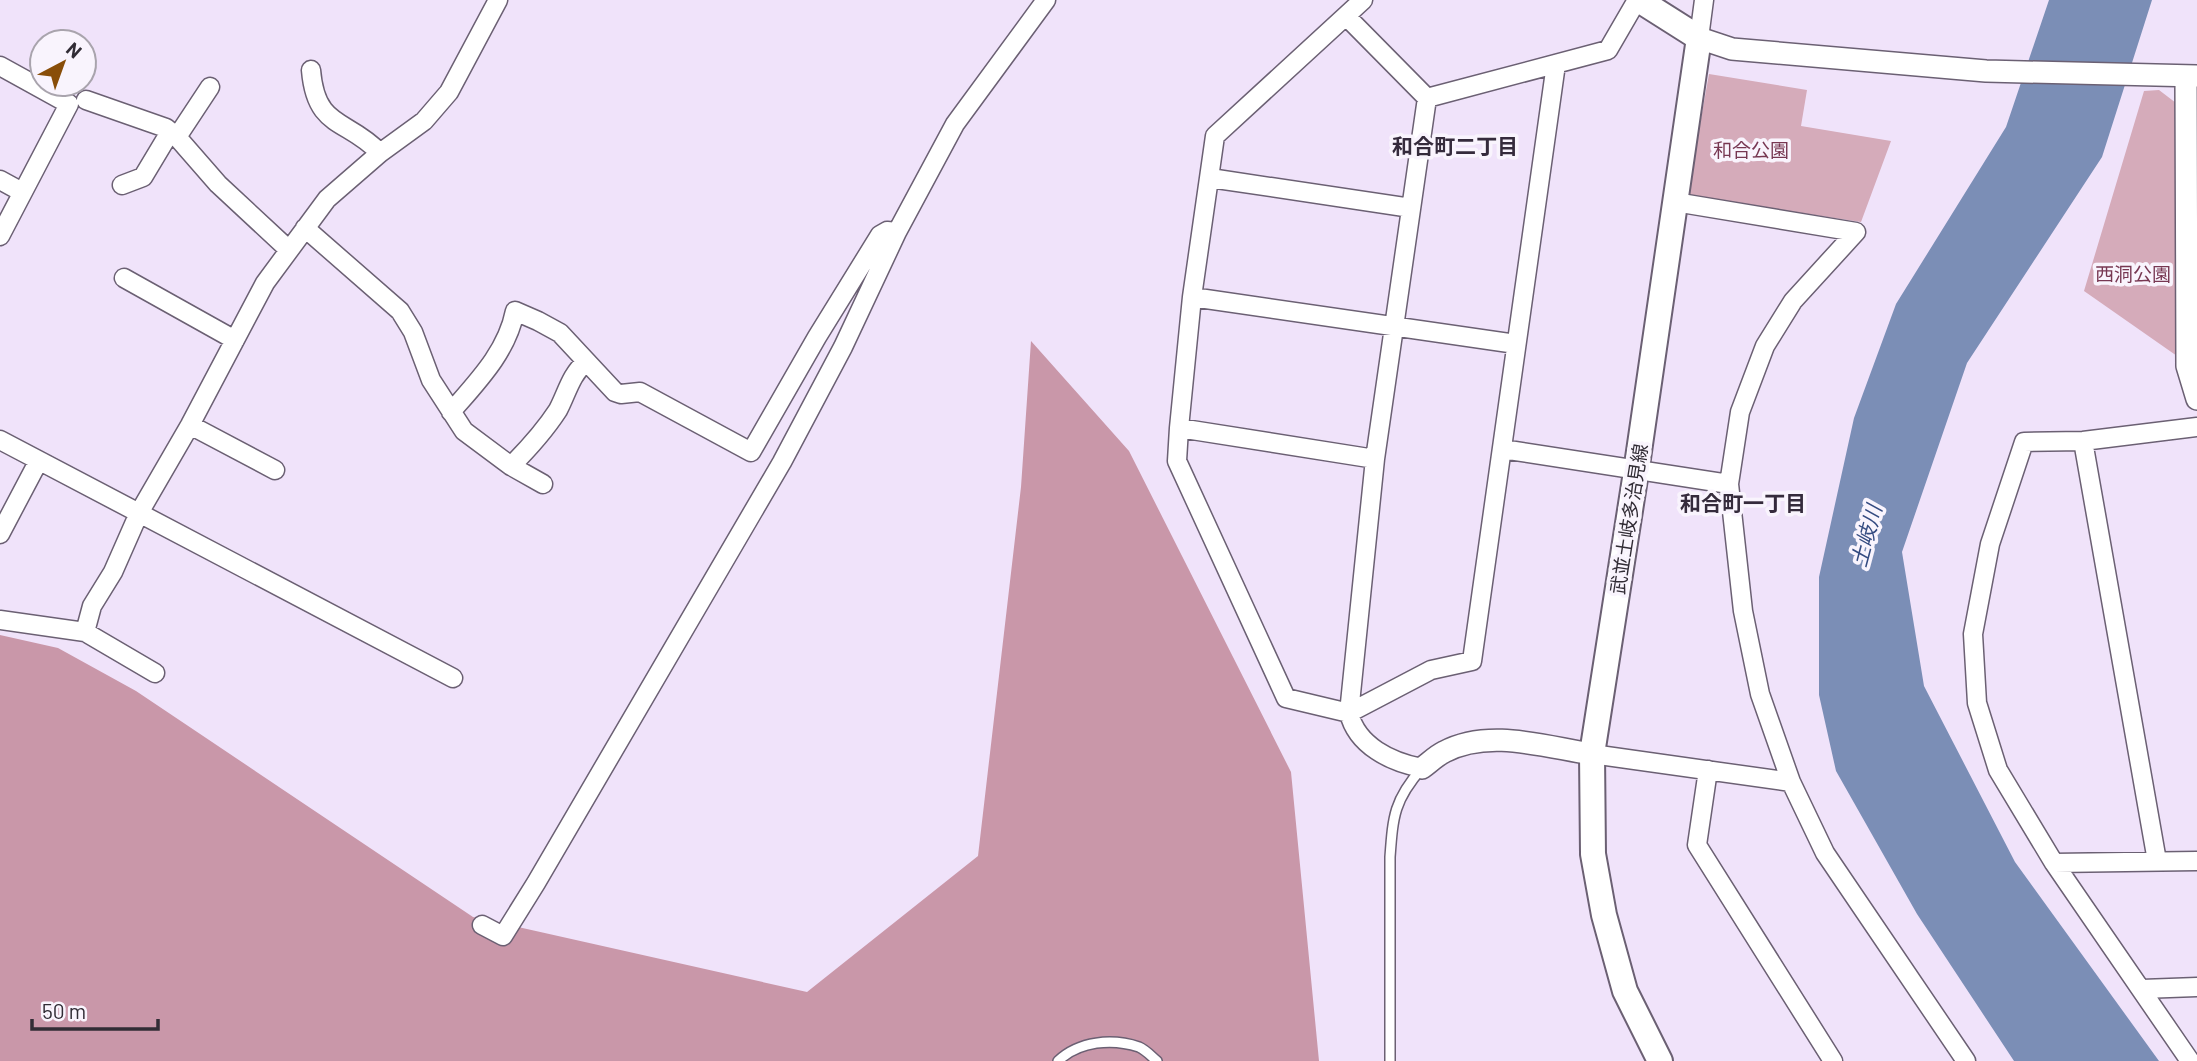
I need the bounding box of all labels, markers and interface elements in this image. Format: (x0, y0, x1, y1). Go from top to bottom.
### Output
north arrow (28, 28, 98, 98)
text: N (62, 37, 87, 63)
district label: 和合町二丁目 (1392, 133, 1518, 158)
park label: 和合公園 (1713, 138, 1789, 161)
park label: 西洞公園 (2095, 262, 2171, 285)
street label: 武並土岐多治見線 (1605, 442, 1652, 596)
district label: 和合町一丁目 (1680, 490, 1806, 515)
water label: 土岐川 (1845, 500, 1886, 569)
scale bar (32, 988, 158, 1032)
text: 50 m (42, 998, 86, 1023)

